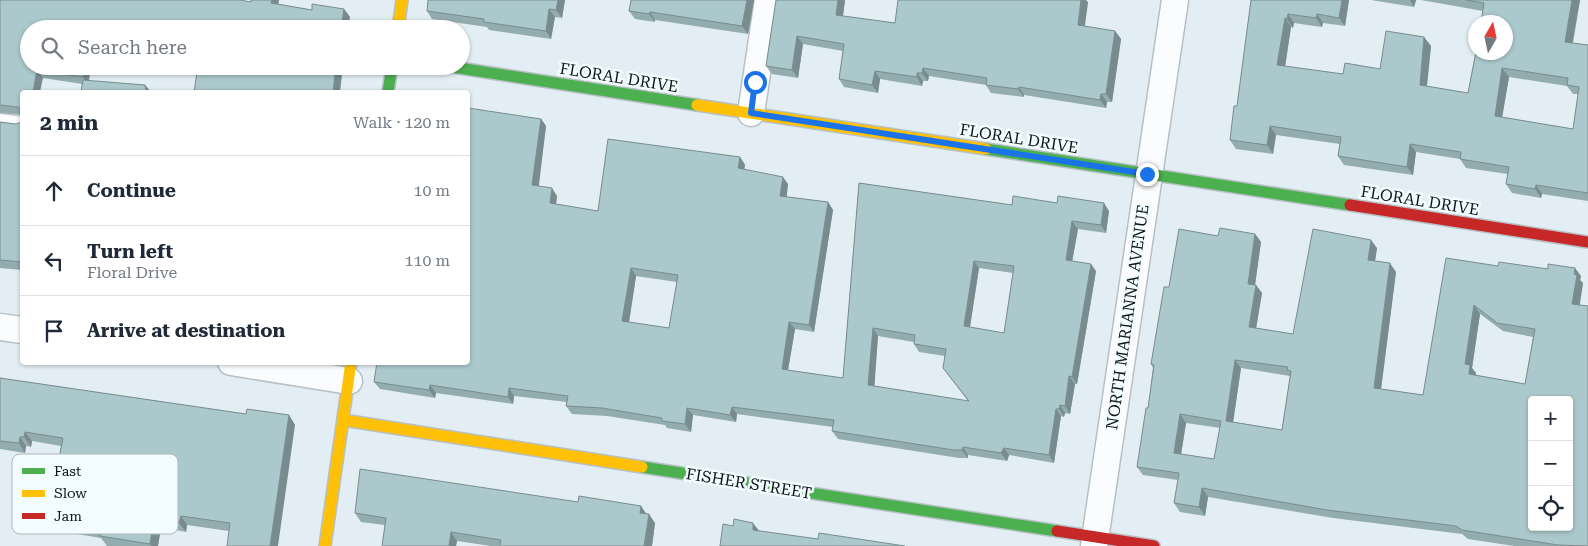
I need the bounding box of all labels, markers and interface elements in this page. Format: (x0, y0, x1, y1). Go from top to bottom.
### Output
north arrow (1468, 15, 1513, 60)
search box (20, 20, 470, 75)
icon: search (38, 34, 66, 62)
text: Search here (78, 36, 187, 59)
street label: FLORAL DRIVE (558, 59, 679, 96)
route start (744, 71, 767, 94)
text: 2 min (40, 111, 98, 135)
text: Walk · 120 m (353, 113, 450, 132)
street label: FLORAL DRIVE (958, 120, 1079, 157)
route end (1136, 163, 1159, 186)
icon: ahead (40, 177, 68, 205)
text: Continue (87, 179, 176, 202)
text: 10 m (413, 181, 450, 200)
street label: FLORAL DRIVE (1359, 182, 1480, 219)
street label: NORTH MARIANNA AVENUE (1102, 203, 1153, 431)
text: Turn left (87, 240, 173, 263)
icon: left (40, 247, 68, 275)
text: 110 m (404, 251, 450, 270)
text: Floral Drive (87, 263, 177, 282)
icon: arrive (40, 317, 68, 345)
text: Arrive at destination (87, 319, 285, 342)
map controls (1528, 396, 1573, 531)
button: + (1528, 396, 1573, 441)
button: − (1528, 441, 1573, 486)
legend (12, 454, 178, 534)
text: Fast (54, 463, 81, 479)
street label: FISHER STREET (685, 464, 813, 503)
text: Slow (54, 485, 87, 501)
button: locate (1528, 486, 1573, 531)
text: Jam (54, 508, 82, 524)

